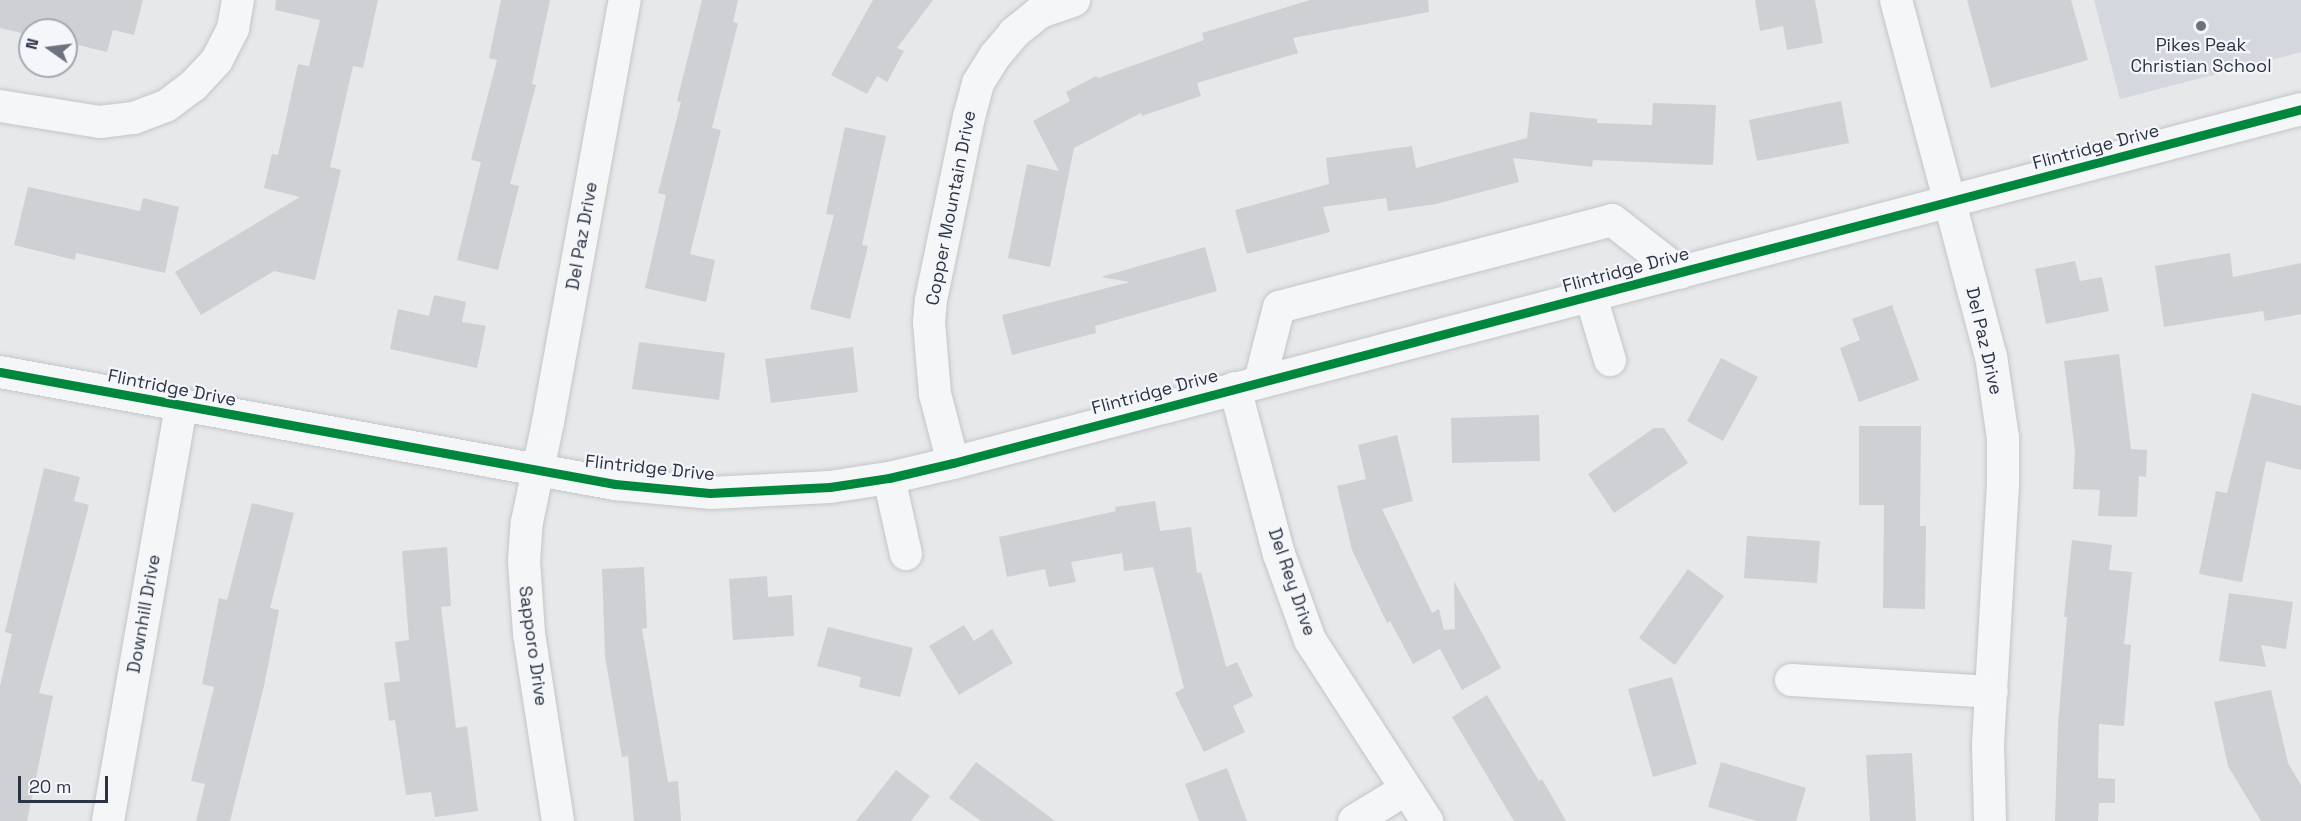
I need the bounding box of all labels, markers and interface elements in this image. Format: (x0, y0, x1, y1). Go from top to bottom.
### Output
north arrow (18, 18, 78, 78)
marker: Pikes Peak Christian School (2194, 19, 2208, 33)
place label: Pikes Peak Christian School (2130, 35, 2272, 78)
text: N (21, 36, 43, 52)
street label: Copper Mountain Drive (921, 109, 981, 307)
street label: Flintridge Drive (2030, 120, 2162, 174)
street label: Del Paz Drive (562, 180, 602, 292)
street label: Flintridge Drive (1560, 243, 1692, 297)
street label: Del Paz Drive (1961, 285, 2007, 397)
street label: Flintridge Drive (106, 365, 238, 411)
street label: Flintridge Drive (1089, 365, 1221, 419)
street label: Flintridge Drive (584, 450, 716, 486)
street label: Del Rey Drive (1263, 525, 1321, 639)
street label: Downhill Drive (123, 553, 165, 675)
street label: Sapporo Drive (514, 585, 552, 707)
scale bar (21, 764, 111, 802)
text: 20 m (29, 775, 72, 798)

